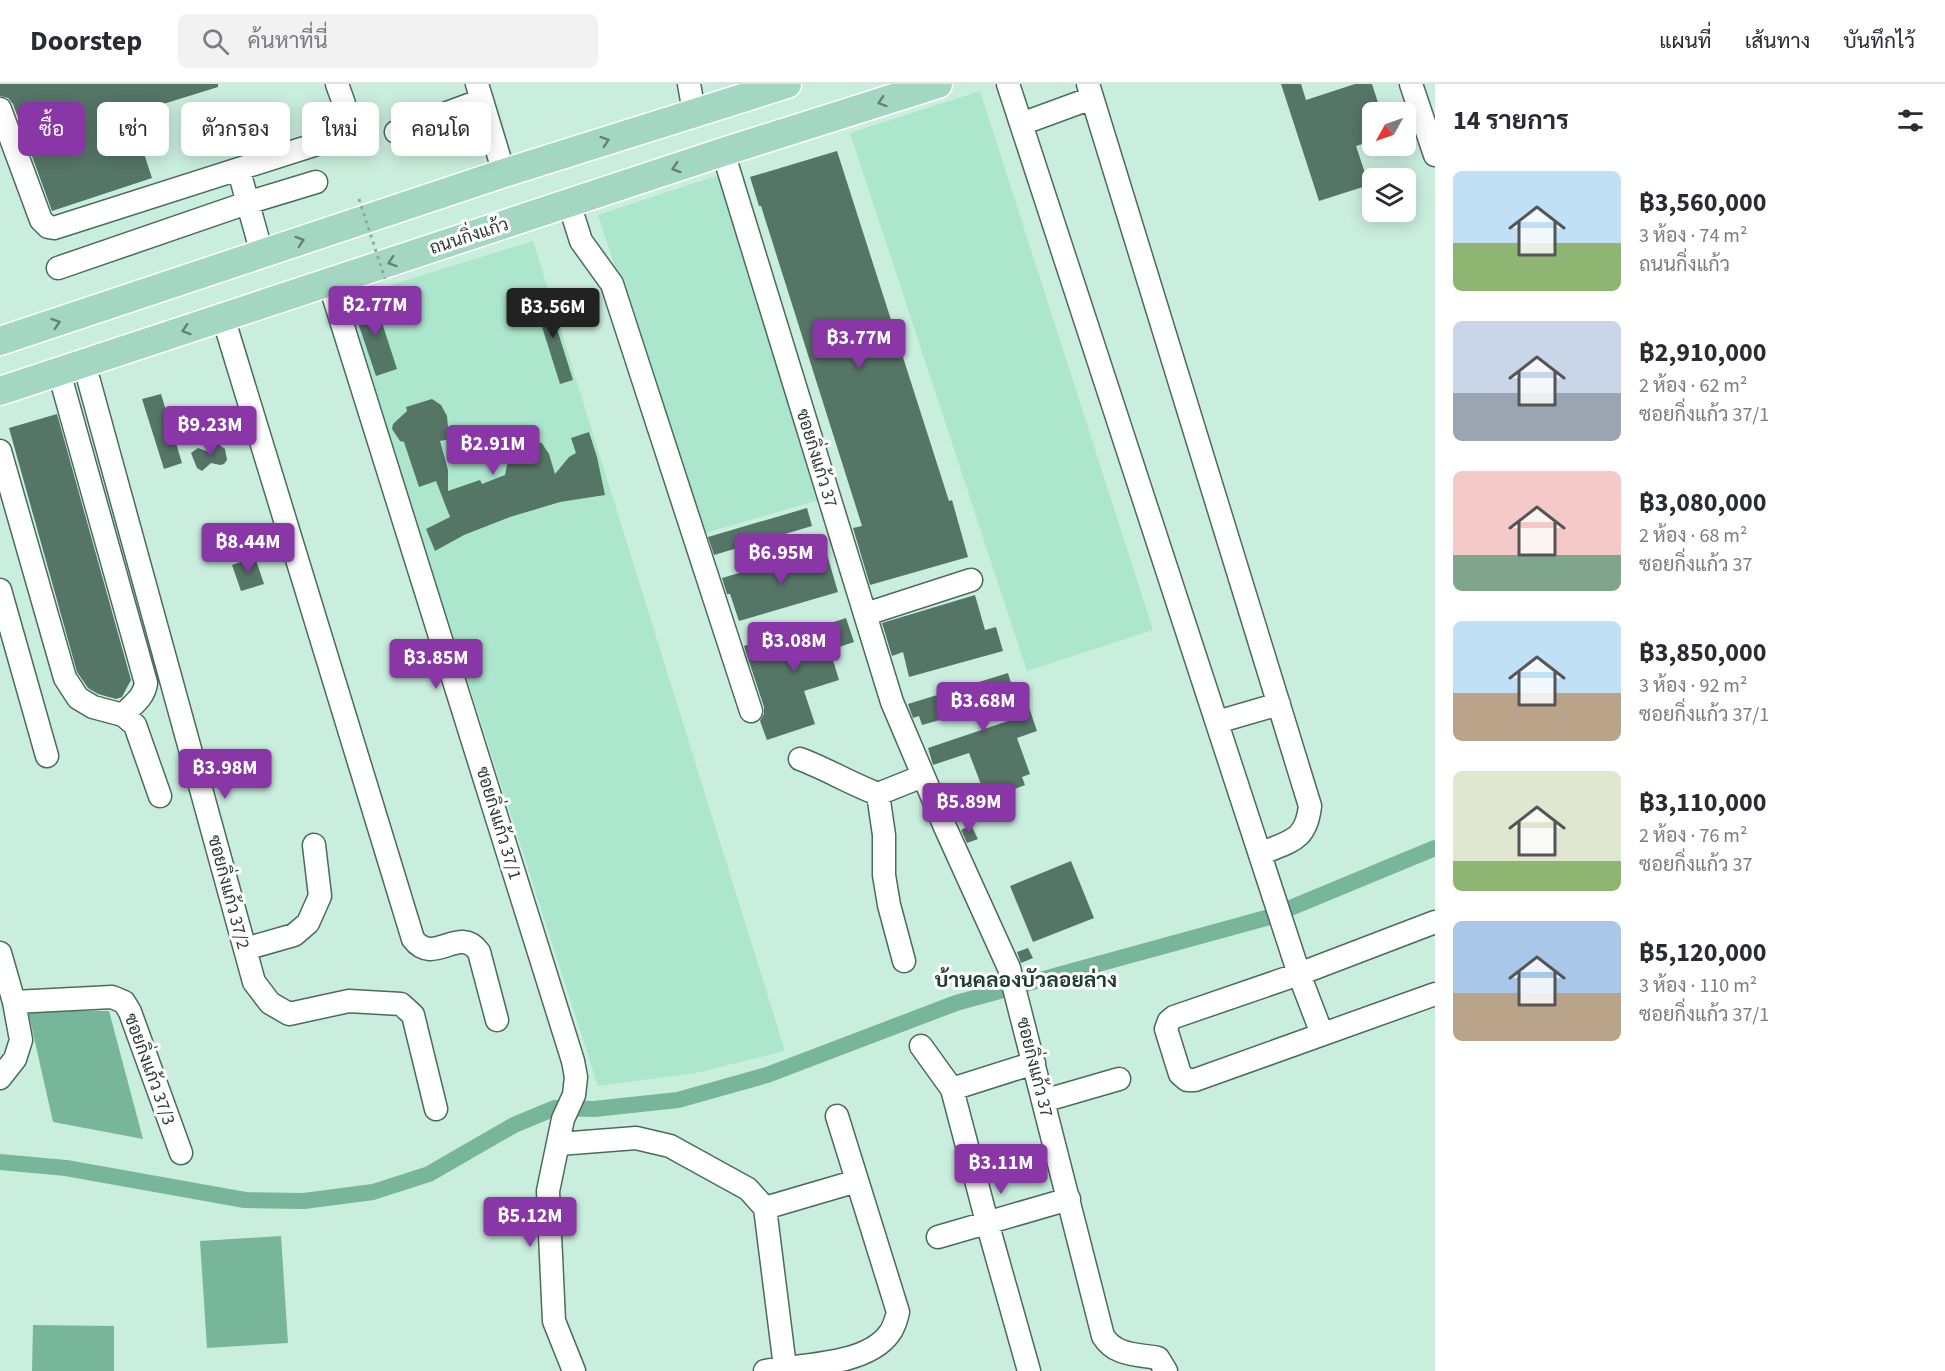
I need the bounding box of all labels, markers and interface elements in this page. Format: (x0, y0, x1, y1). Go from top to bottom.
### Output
search box (178, 14, 598, 68)
text: Doorstep (30, 21, 142, 61)
icon: search (199, 25, 232, 58)
text: ค้นหาที่นี่ (247, 25, 328, 57)
text: แผนที่ (1659, 26, 1712, 56)
text: เส้นทาง (1745, 26, 1810, 56)
text: บันทึกไว้ (1843, 26, 1915, 56)
one-way arrow (877, 95, 888, 107)
chip: ซื้อ (18, 102, 85, 156)
chip: เช่า (97, 102, 169, 156)
chip: ตัวกรอง (181, 102, 290, 156)
chip: ใหม่ (302, 102, 379, 156)
chip: คอนโด (391, 102, 491, 156)
north arrow (1362, 102, 1416, 156)
map controls (1362, 102, 1416, 222)
text: 14 รายการ (1453, 102, 1569, 139)
icon: filters (1894, 104, 1927, 137)
one-way arrow (599, 136, 610, 148)
one-way arrow (671, 160, 682, 173)
button: layers (1362, 168, 1416, 222)
text: ฿3,560,000 (1639, 184, 1766, 221)
icon: home (1501, 195, 1573, 267)
street label: ถนนกิ่งแก้ว (425, 209, 512, 261)
text: 3 ห้อง · 74 m² (1639, 222, 1747, 250)
one-way arrow (294, 236, 305, 249)
text: ถนนกิ่งแก้ว (1639, 251, 1730, 279)
one-way arrow (387, 254, 397, 267)
pin: ฿2.77M (326, 286, 424, 337)
pin: ฿3.56M (504, 288, 602, 339)
text: ฿2.77M (343, 291, 407, 319)
text: ฿3.56M (521, 293, 585, 321)
one-way arrow (50, 317, 60, 330)
pin: ฿3.77M (810, 319, 908, 370)
one-way arrow (182, 322, 192, 335)
text: ฿3.77M (827, 324, 891, 352)
text: ฿2,910,000 (1639, 334, 1766, 371)
icon: home (1501, 345, 1573, 417)
text: 2 ห้อง · 62 m² (1639, 372, 1747, 400)
text: ซอยกิ่งแก้ว 37/1 (1639, 401, 1769, 429)
street label: ซอยกิ่งแก้ว 37 (790, 405, 846, 511)
pin: ฿9.23M (161, 406, 259, 457)
text: ฿9.23M (178, 411, 242, 439)
pin: ฿2.91M (444, 425, 542, 476)
text: ฿2.91M (461, 430, 525, 458)
text: ฿3,080,000 (1639, 484, 1766, 521)
icon: home (1501, 495, 1573, 567)
text: 2 ห้อง · 68 m² (1639, 522, 1747, 550)
pin: ฿8.44M (199, 523, 297, 574)
text: ฿8.44M (216, 528, 280, 556)
pin: ฿6.95M (732, 534, 830, 585)
text: ฿6.95M (749, 539, 813, 567)
text: ซอยกิ่งแก้ว 37 (1639, 551, 1752, 579)
pin: ฿3.08M (745, 622, 843, 673)
text: ฿3.08M (762, 627, 826, 655)
text: ฿3,850,000 (1639, 634, 1766, 671)
pin: ฿3.85M (387, 639, 485, 690)
text: ฿3.85M (404, 644, 468, 672)
icon: home (1501, 645, 1573, 717)
text: 3 ห้อง · 92 m² (1639, 672, 1747, 700)
pin: ฿3.68M (934, 682, 1032, 733)
text: ฿3.68M (951, 687, 1015, 715)
text: ซอยกิ่งแก้ว 37/1 (1639, 701, 1769, 729)
pin: ฿3.98M (176, 749, 274, 800)
text: ฿3.98M (193, 754, 257, 782)
street label: ซอยกิ่งแก้ว 37/1 (469, 763, 531, 883)
pin: ฿5.89M (920, 783, 1018, 834)
text: ฿3,110,000 (1639, 784, 1766, 821)
text: ฿5.89M (937, 788, 1001, 816)
icon: home (1501, 795, 1573, 867)
text: 2 ห้อง · 76 m² (1639, 822, 1747, 850)
street label: ซอยกิ่งแก้ว 37/2 (201, 831, 259, 952)
text: ซอยกิ่งแก้ว 37 (1639, 851, 1752, 879)
text: ฿5,120,000 (1639, 934, 1766, 971)
icon: home (1501, 945, 1573, 1017)
district label: บ้านคลองบัวลอยล่าง (935, 965, 1117, 995)
text: 3 ห้อง · 110 m² (1639, 972, 1757, 1000)
text: ซอยกิ่งแก้ว 37/1 (1639, 1001, 1769, 1029)
street label: ซอยกิ่งแก้ว 37/3 (118, 1009, 184, 1129)
street label: ซอยกิ่งแก้ว 37 (1010, 1014, 1062, 1120)
pin: ฿3.11M (952, 1144, 1050, 1195)
text: ฿3.11M (969, 1149, 1033, 1177)
pin: ฿5.12M (481, 1197, 579, 1248)
text: ฿5.12M (498, 1202, 562, 1230)

